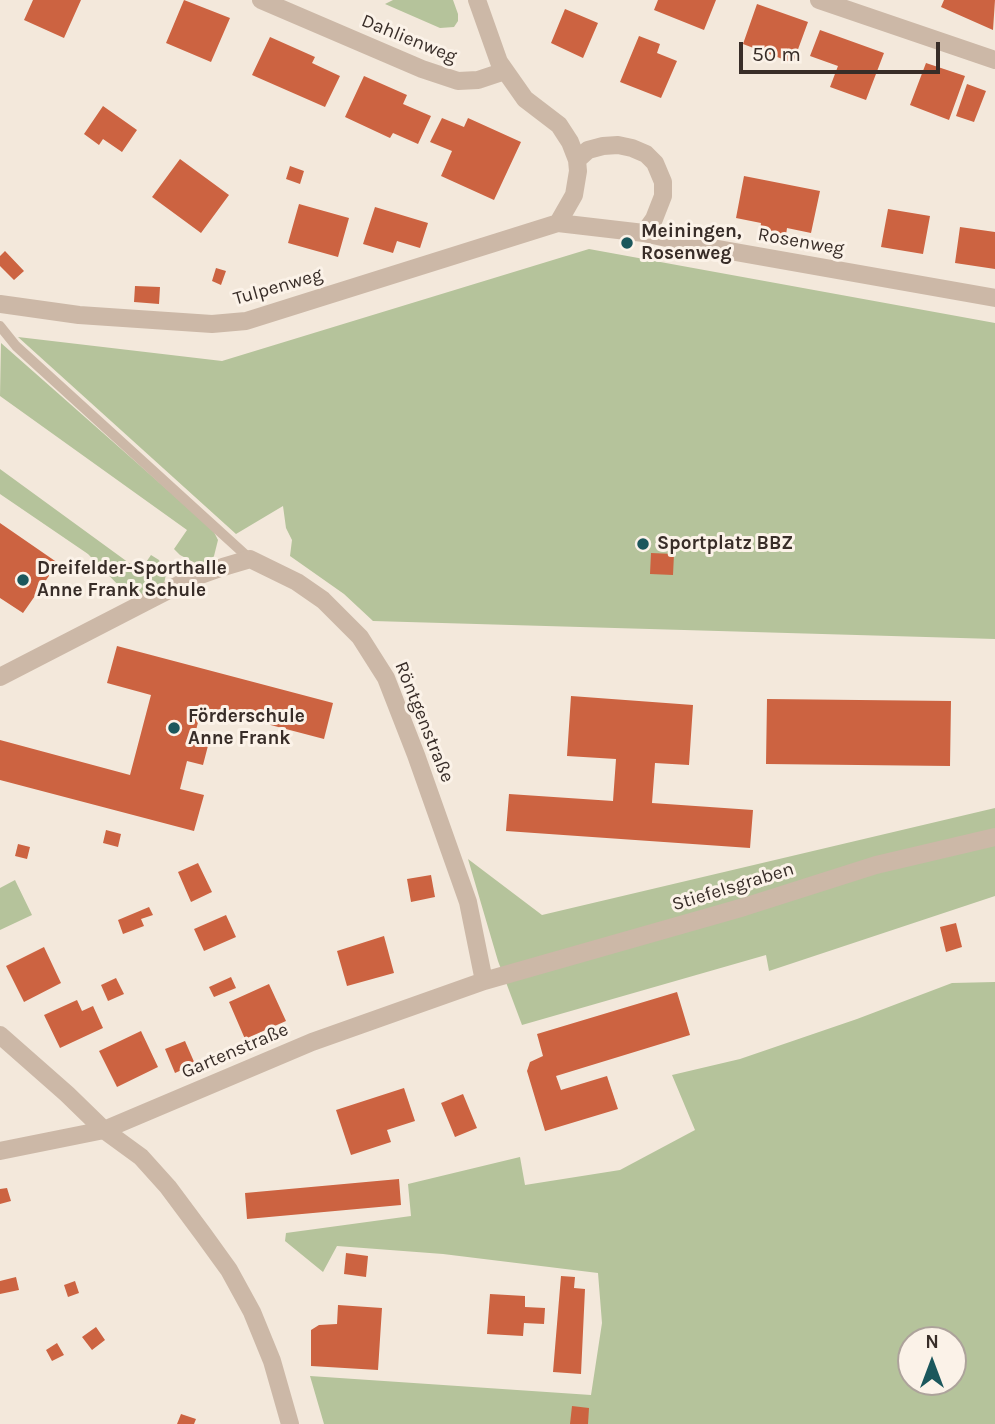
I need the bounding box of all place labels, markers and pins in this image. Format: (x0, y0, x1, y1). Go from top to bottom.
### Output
place label: Meiningen, Rosenweg (641, 221, 742, 265)
marker: Meiningen, Rosenweg (619, 235, 635, 251)
place label: Sportplatz BBZ (657, 533, 793, 555)
marker: Sportplatz BBZ (635, 536, 651, 552)
place label: Dreifelder-Sporthalle Anne Frank Schule (37, 558, 227, 602)
marker: Dreifelder-Sporthalle Anne Frank Schule (15, 572, 31, 588)
place label: Förderschule Anne Frank (188, 706, 305, 750)
marker: Förderschule Anne Frank (166, 720, 182, 736)

